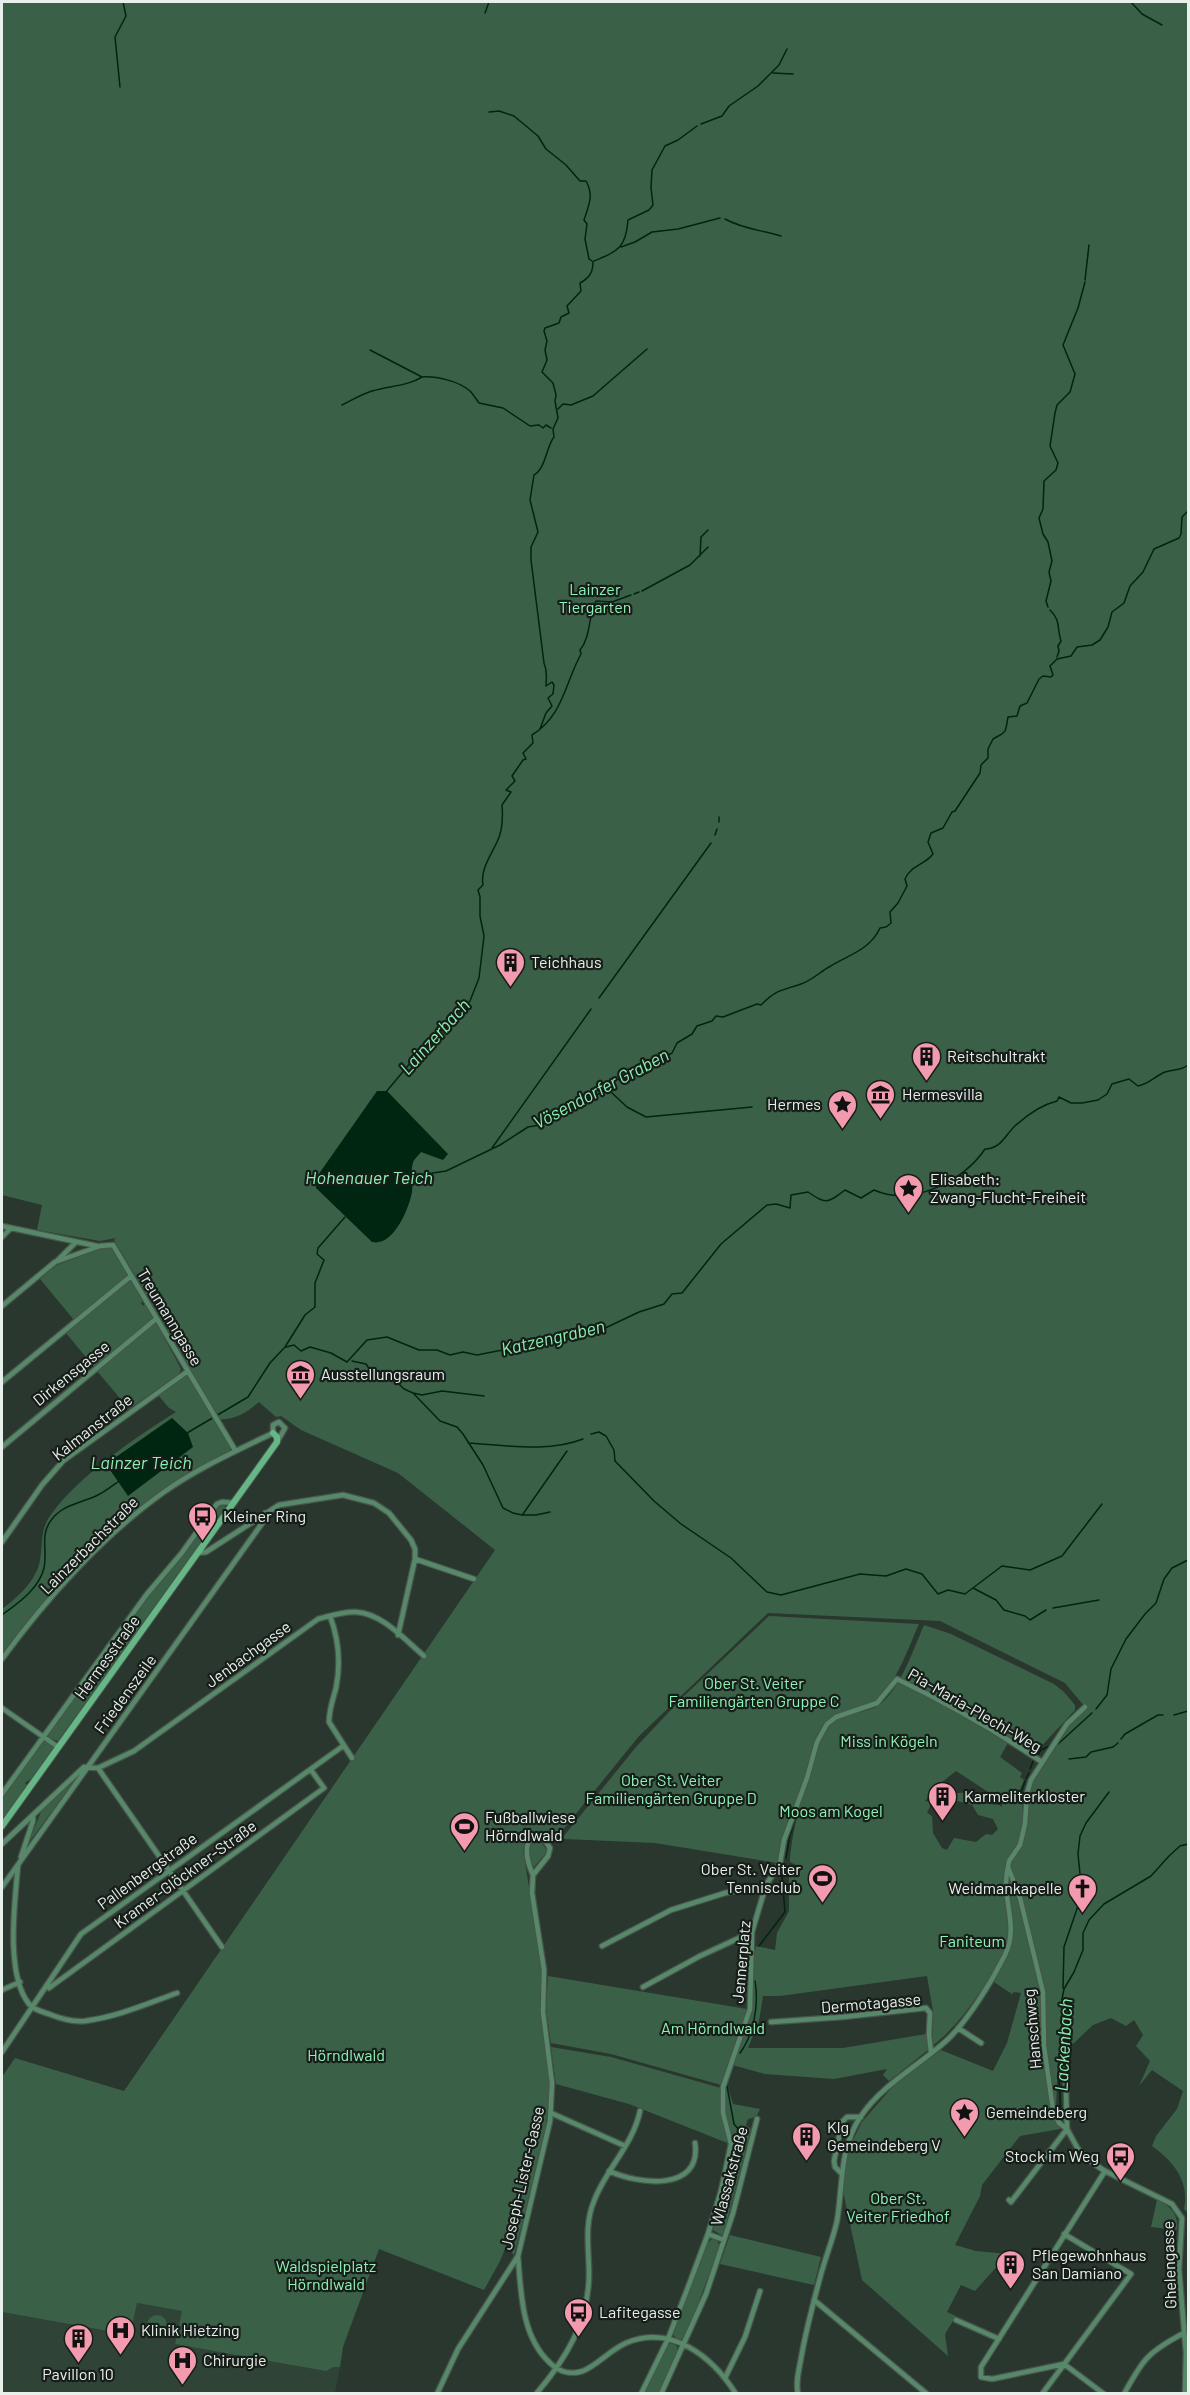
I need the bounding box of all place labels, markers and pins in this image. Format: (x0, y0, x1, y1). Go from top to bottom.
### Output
building icon: Teichhaus (494, 946, 526, 988)
place label: Teichhaus (531, 952, 602, 971)
building icon: Reitschultrakt (910, 1040, 942, 1082)
place label: Reitschultrakt (947, 1046, 1046, 1065)
museum icon: Hermesvilla (865, 1078, 897, 1120)
place label: Hermesvilla (902, 1084, 983, 1103)
place icon: Hermes (826, 1088, 858, 1130)
place label: Hermes (767, 1094, 821, 1113)
place label: Elisabeth: Zwang-Flucht-Freiheit (930, 1169, 1086, 1206)
place icon: Elisabeth: Zwang-Flucht-Freiheit (893, 1172, 925, 1214)
museum icon: Ausstellungsraum (284, 1358, 316, 1400)
place label: Ausstellungsraum (321, 1364, 445, 1383)
bus stop icon: Kleiner Ring (186, 1500, 218, 1542)
place label: Kleiner Ring (223, 1506, 306, 1525)
building icon: Karmeliterkloster (927, 1780, 959, 1822)
place label: Karmeliterkloster (964, 1786, 1085, 1805)
place label: Fußballwiese Hörndlwald (485, 1807, 576, 1844)
sports icon: Fußballwiese Hörndlwald (448, 1810, 480, 1852)
place label: Ober St. Veiter Tennisclub (701, 1859, 801, 1896)
sports icon: Ober St. Veiter Tennisclub (806, 1862, 838, 1904)
church icon: Weidmankapelle (1067, 1872, 1099, 1914)
place label: Weidmankapelle (948, 1878, 1062, 1897)
place icon: Gemeindeberg (949, 2096, 981, 2138)
place label: Gemeindeberg (986, 2102, 1087, 2121)
place label: Klg Gemeindeberg V (827, 2117, 941, 2154)
building icon: Klg Gemeindeberg V (790, 2120, 822, 2162)
bus stop icon: Stock im Weg (1104, 2140, 1136, 2182)
place label: Stock im Weg (1005, 2146, 1099, 2165)
place label: Pflegewohnhaus San Damiano (1032, 2245, 1147, 2282)
building icon: Pflegewohnhaus San Damiano (995, 2248, 1027, 2290)
bus stop icon: Lafitegasse (562, 2296, 594, 2338)
place label: Lafitegasse (599, 2302, 681, 2321)
hospital icon: Klinik Hietzing (104, 2314, 136, 2356)
place label: Klinik Hietzing (141, 2320, 240, 2339)
building icon: Pavillon 10 (62, 2322, 94, 2364)
hospital icon: Chirurgie (166, 2344, 198, 2386)
place label: Chirurgie (203, 2350, 267, 2369)
place label: Pavillon 10 (42, 2364, 114, 2383)

